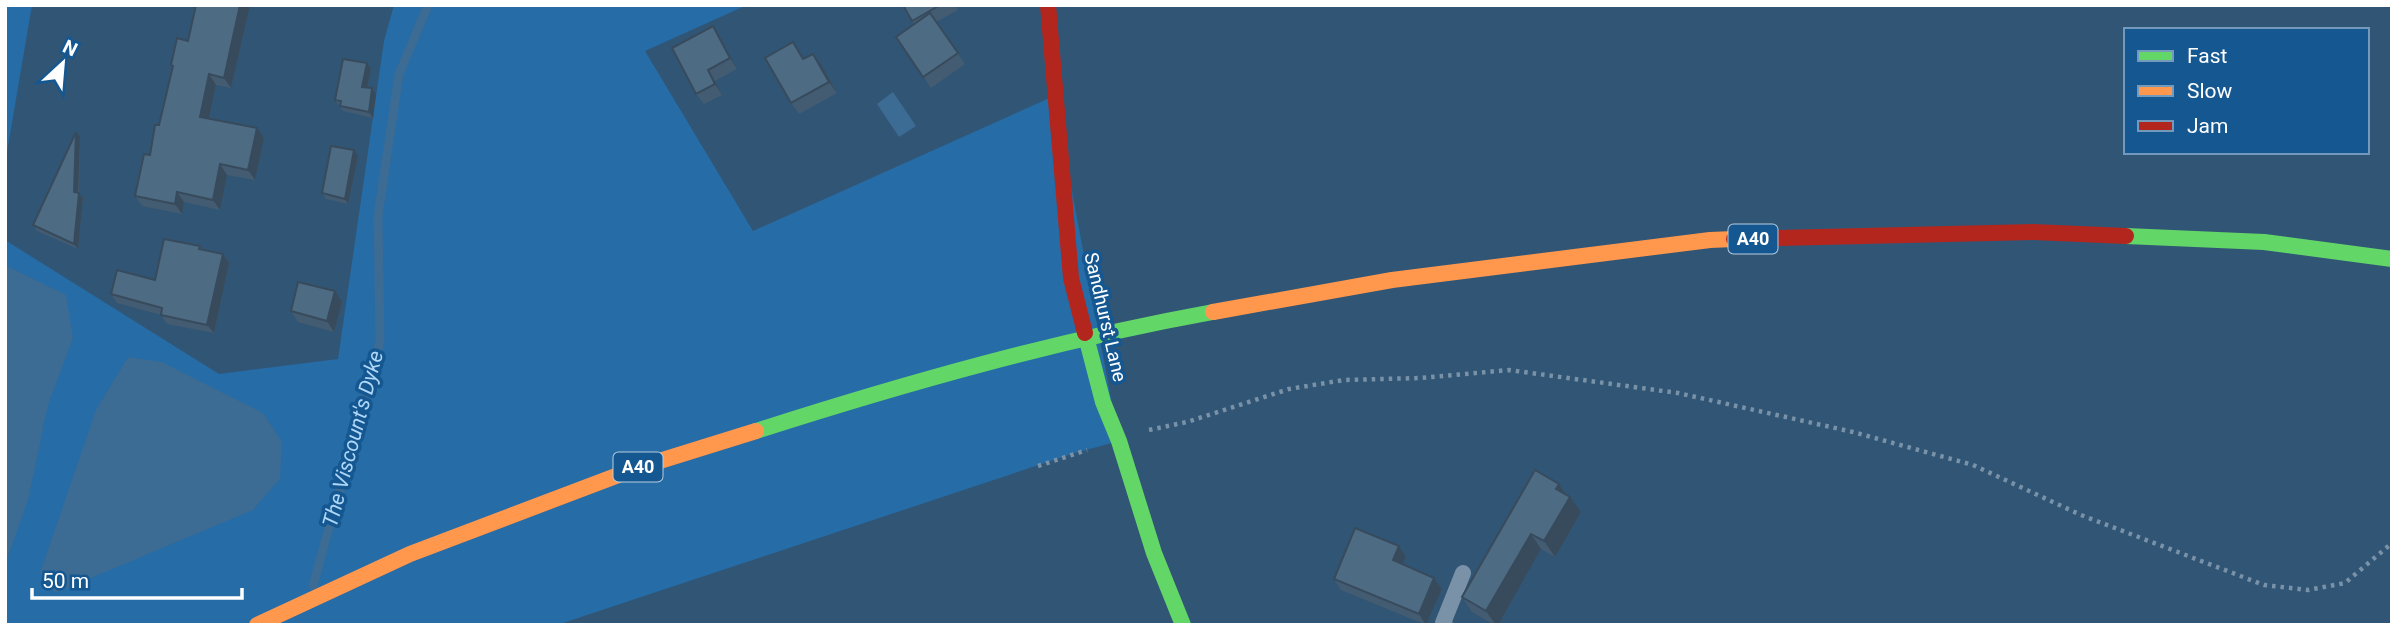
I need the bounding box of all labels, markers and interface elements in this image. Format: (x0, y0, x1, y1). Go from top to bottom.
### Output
north arrow (28, 28, 98, 98)
legend (2124, 28, 2369, 154)
text: N (59, 35, 81, 61)
text: Fast (2187, 44, 2228, 68)
text: Slow (2187, 79, 2233, 103)
text: Jam (2187, 114, 2228, 138)
road number: A40 (1728, 225, 1778, 254)
street label: Sandhurst Lane (1079, 250, 1132, 384)
water label: The Viscount's Dyke (318, 348, 388, 530)
road number: A40 (614, 452, 662, 481)
scale bar (32, 556, 242, 600)
text: 50 m (42, 569, 89, 593)

